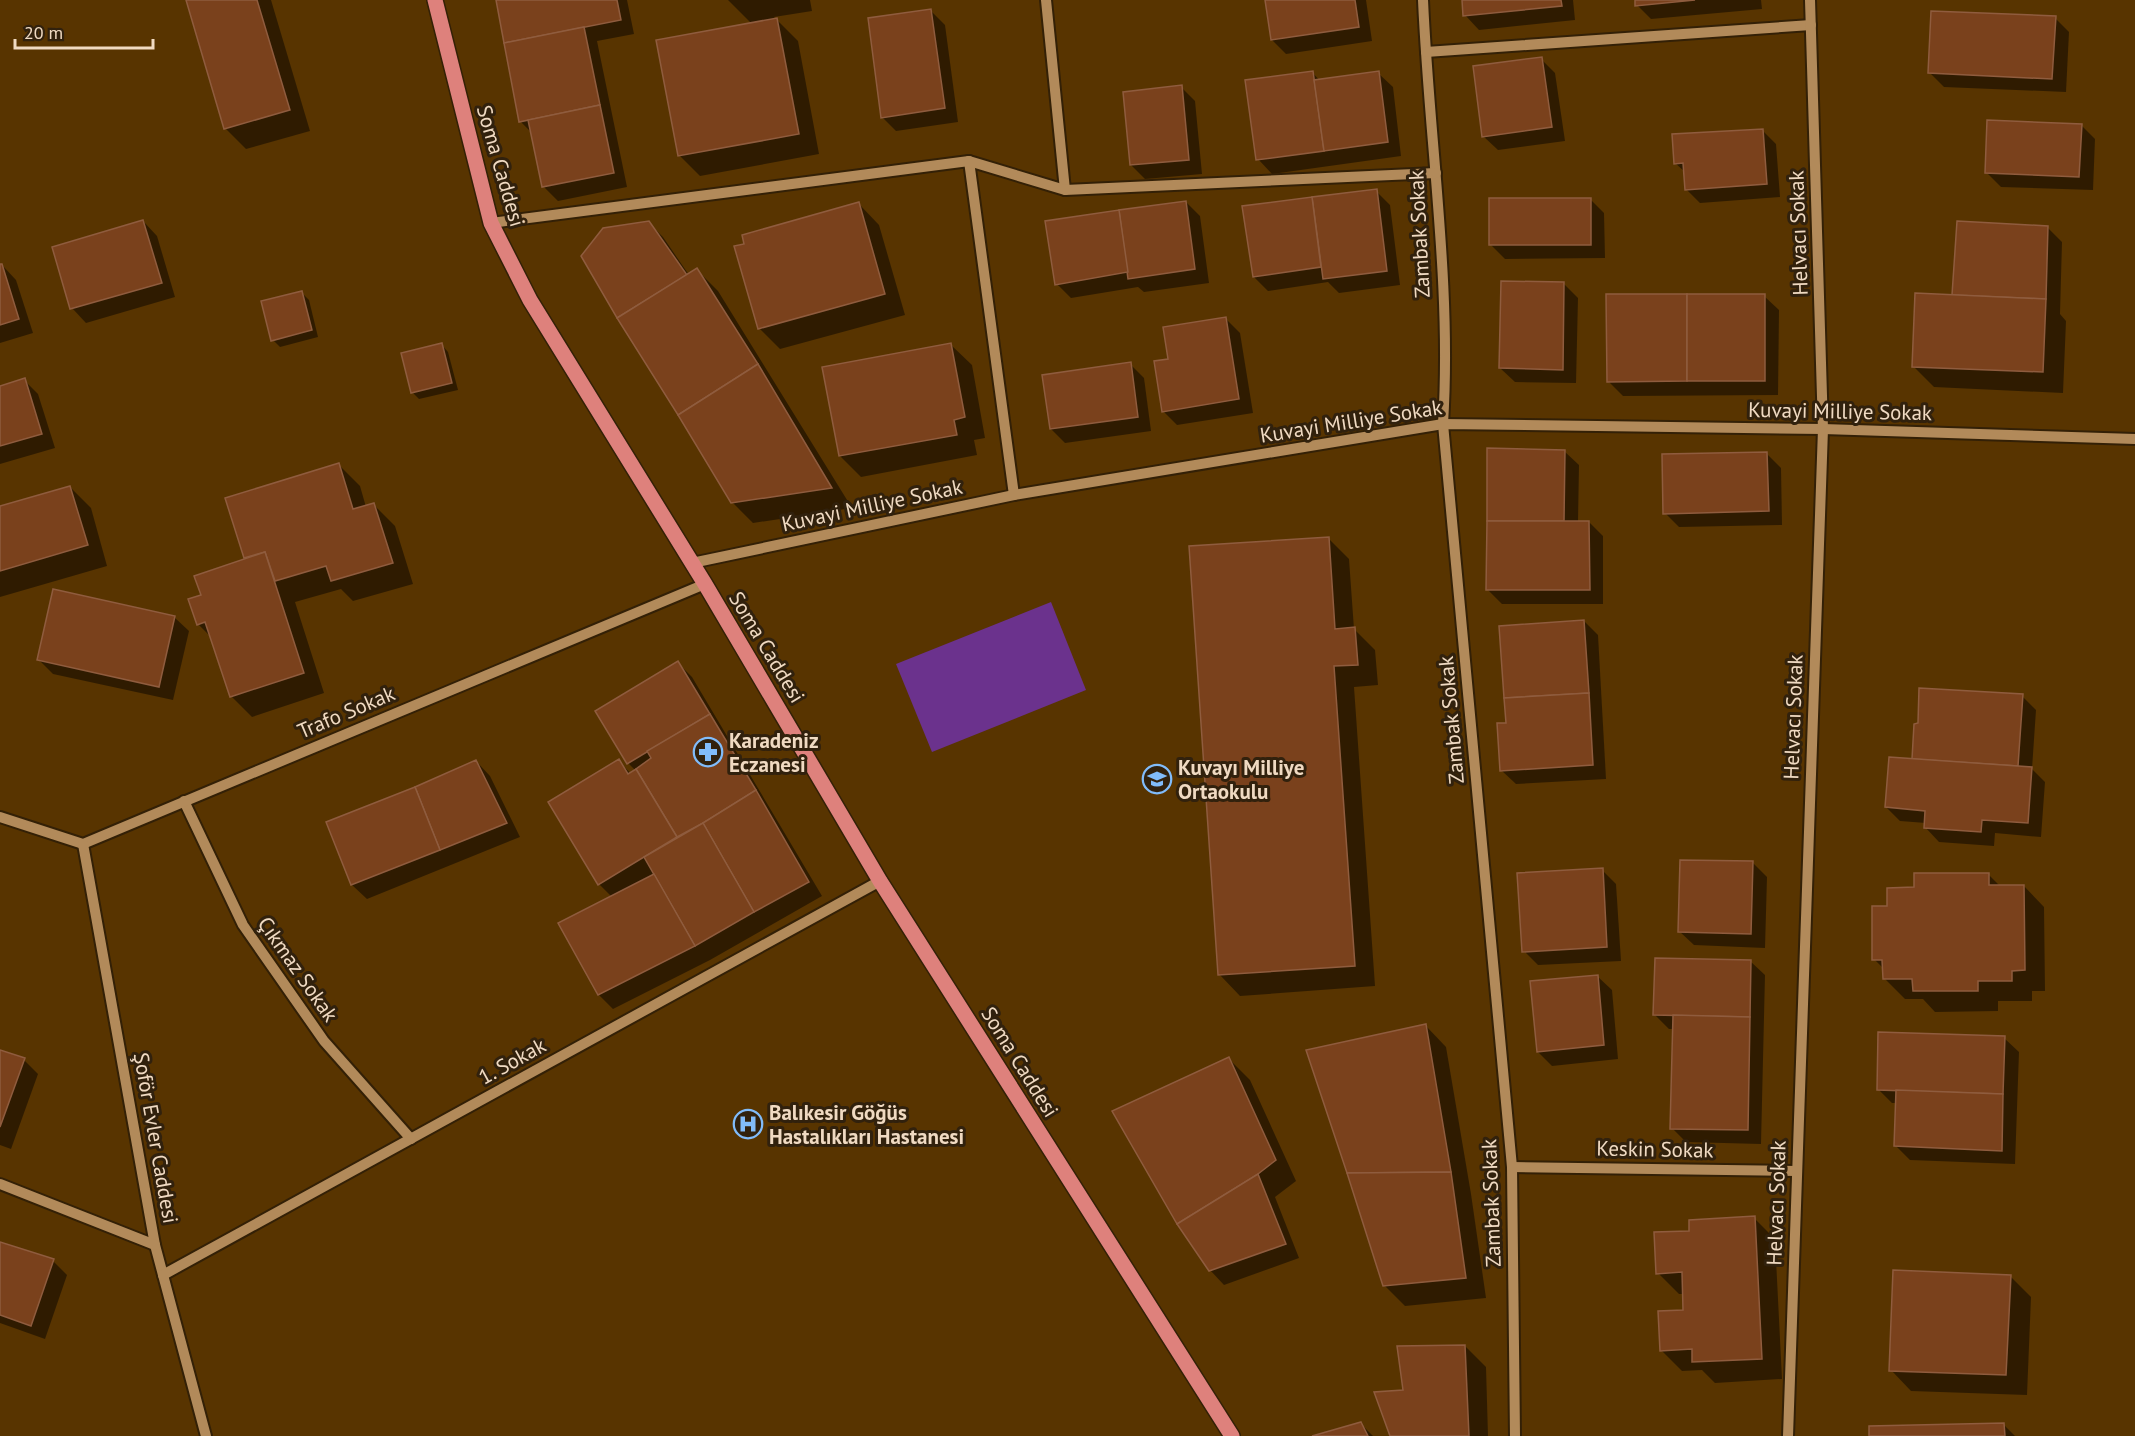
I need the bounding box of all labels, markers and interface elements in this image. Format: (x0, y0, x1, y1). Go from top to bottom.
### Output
scale bar (15, 12, 153, 50)
text: 20 m (24, 21, 63, 44)
street label: Soma Caddesi (471, 102, 531, 230)
street label: Zambak Sokak (1402, 169, 1436, 299)
street label: Helvacı Sokak (1782, 170, 1814, 296)
street label: Kuvayi Milliye Sokak (1258, 393, 1444, 449)
street label: Kuvayi Milliye Sokak (1748, 396, 1932, 426)
street label: Kuvayi Milliye Sokak (779, 473, 965, 537)
street label: Soma Caddesi (723, 586, 811, 708)
street label: Helvacı Sokak (1777, 654, 1809, 780)
street label: Zambak Sokak (1432, 655, 1470, 785)
street label: Trafo Sokak (293, 679, 399, 745)
place label: Karadeniz Eczanesi (729, 727, 819, 778)
pharmacy icon: Karadeniz Eczanesi (692, 736, 724, 768)
place label: Kuvayı Milliye Ortaokulu (1178, 754, 1304, 805)
school or university icon: Kuvayı Milliye Ortaokulu (1141, 763, 1173, 795)
street label: Çıkmaz Sokak (252, 911, 344, 1027)
street label: Soma Caddesi (975, 1002, 1065, 1122)
street label: 1. Sokak (474, 1032, 550, 1090)
street label: Şoför Evler Caddesi (128, 1050, 184, 1226)
place label: Balıkesir Göğüs Hastalıkları Hastanesi (769, 1099, 964, 1150)
hospital icon: Balıkesir Göğüs Hastalıkları Hastanesi (732, 1108, 764, 1140)
street label: Keskin Sokak (1596, 1134, 1714, 1164)
street label: Zambak Sokak (1475, 1138, 1507, 1268)
street label: Helvacı Sokak (1760, 1140, 1792, 1266)

